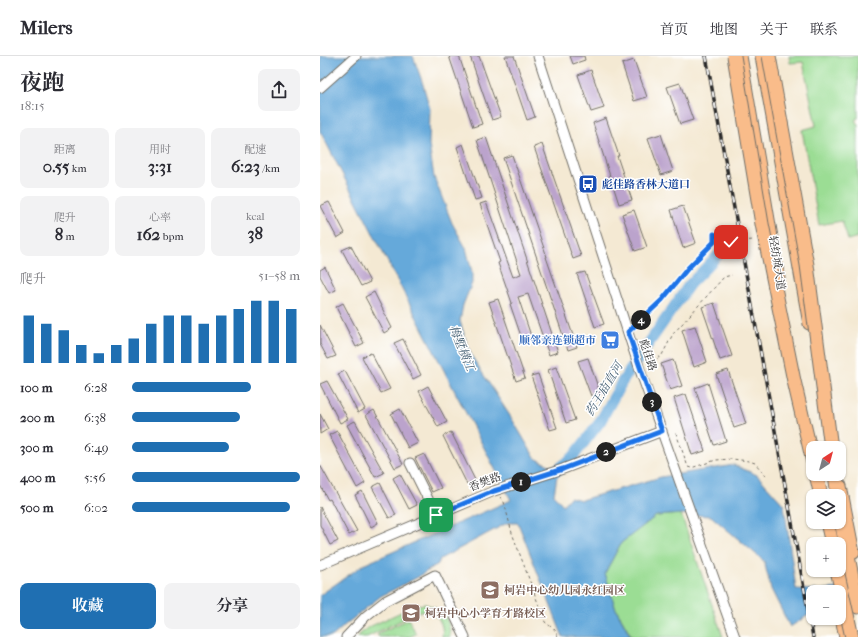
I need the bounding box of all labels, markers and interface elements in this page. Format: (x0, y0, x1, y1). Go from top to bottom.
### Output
text: Milers (20, 17, 73, 39)
text: 首页 (660, 21, 688, 38)
text: 地图 (710, 21, 738, 38)
text: 关于 (760, 21, 788, 38)
text: 联系 (810, 21, 838, 38)
button: share (258, 69, 300, 111)
text: 夜跑 (20, 70, 64, 96)
text: 18:15 (20, 98, 45, 113)
text: 距离 (54, 143, 76, 156)
text: 用时 (149, 143, 171, 156)
text: 配速 (244, 143, 266, 156)
text: 0.55 (43, 156, 69, 176)
text: 3:31 (148, 156, 172, 176)
text: 6:23 (231, 156, 260, 176)
text: km (69, 162, 87, 175)
text: /km (260, 162, 280, 175)
bus stop icon: 彪佳路香林大道口 (577, 173, 599, 195)
place label: 彪佳路香林大道口 (602, 178, 690, 191)
text: kcal (246, 210, 265, 223)
text: 爬升 (54, 211, 76, 224)
text: 心率 (149, 211, 171, 224)
text: 38 (248, 223, 263, 243)
text: 8 (55, 224, 63, 244)
text: 162 (136, 224, 160, 244)
pin (714, 225, 748, 259)
text: m (63, 230, 75, 243)
text: bpm (160, 230, 184, 243)
icon: check (720, 231, 742, 253)
street label: 轻纺城大道 (766, 235, 788, 291)
text: 51–58 m (258, 268, 300, 283)
text: 爬升 (20, 271, 46, 286)
pin: 4 (631, 310, 651, 330)
text: 4 (638, 313, 644, 326)
water label: 梅墅横江 (447, 323, 478, 375)
supermarket icon: 顺邻亲连锁超市 (599, 329, 621, 351)
place label: 顺邻亲连锁超市 (519, 334, 596, 347)
street label: 彪佳路 (637, 337, 659, 373)
water label: 药王庙直河 (583, 358, 626, 418)
text: 100 m (20, 380, 53, 395)
text: 6:28 (84, 380, 107, 395)
pin: 3 (642, 392, 662, 412)
text: 3 (650, 395, 654, 408)
text: 200 m (20, 410, 55, 425)
text: 6:38 (84, 410, 106, 425)
text: 300 m (20, 440, 53, 455)
text: 6:49 (84, 440, 109, 455)
north arrow (806, 441, 846, 481)
map controls (806, 441, 846, 625)
pin: 2 (596, 442, 616, 462)
text: 2 (603, 445, 609, 458)
text: 400 m (20, 470, 56, 485)
text: 5:56 (84, 470, 105, 485)
street label: 香樊路 (467, 470, 503, 494)
pin: 1 (511, 472, 531, 492)
text: 1 (519, 475, 523, 488)
button: layers (806, 489, 846, 529)
pin (419, 498, 453, 532)
text: 500 m (20, 500, 54, 515)
text: 6:02 (84, 500, 108, 515)
icon: arrive (425, 504, 447, 526)
button: + (806, 537, 846, 577)
school or university icon: 柯岩中心幼儿园永红园区 (479, 579, 501, 601)
button: 收藏 (20, 583, 156, 629)
button: 分享 (164, 583, 300, 629)
place label: 柯岩中心幼儿园永红园区 (504, 584, 625, 597)
button: − (806, 585, 846, 625)
school or university icon: 柯岩中心小学育才路校区 (400, 602, 422, 624)
place label: 柯岩中心小学育才路校区 (425, 607, 546, 620)

